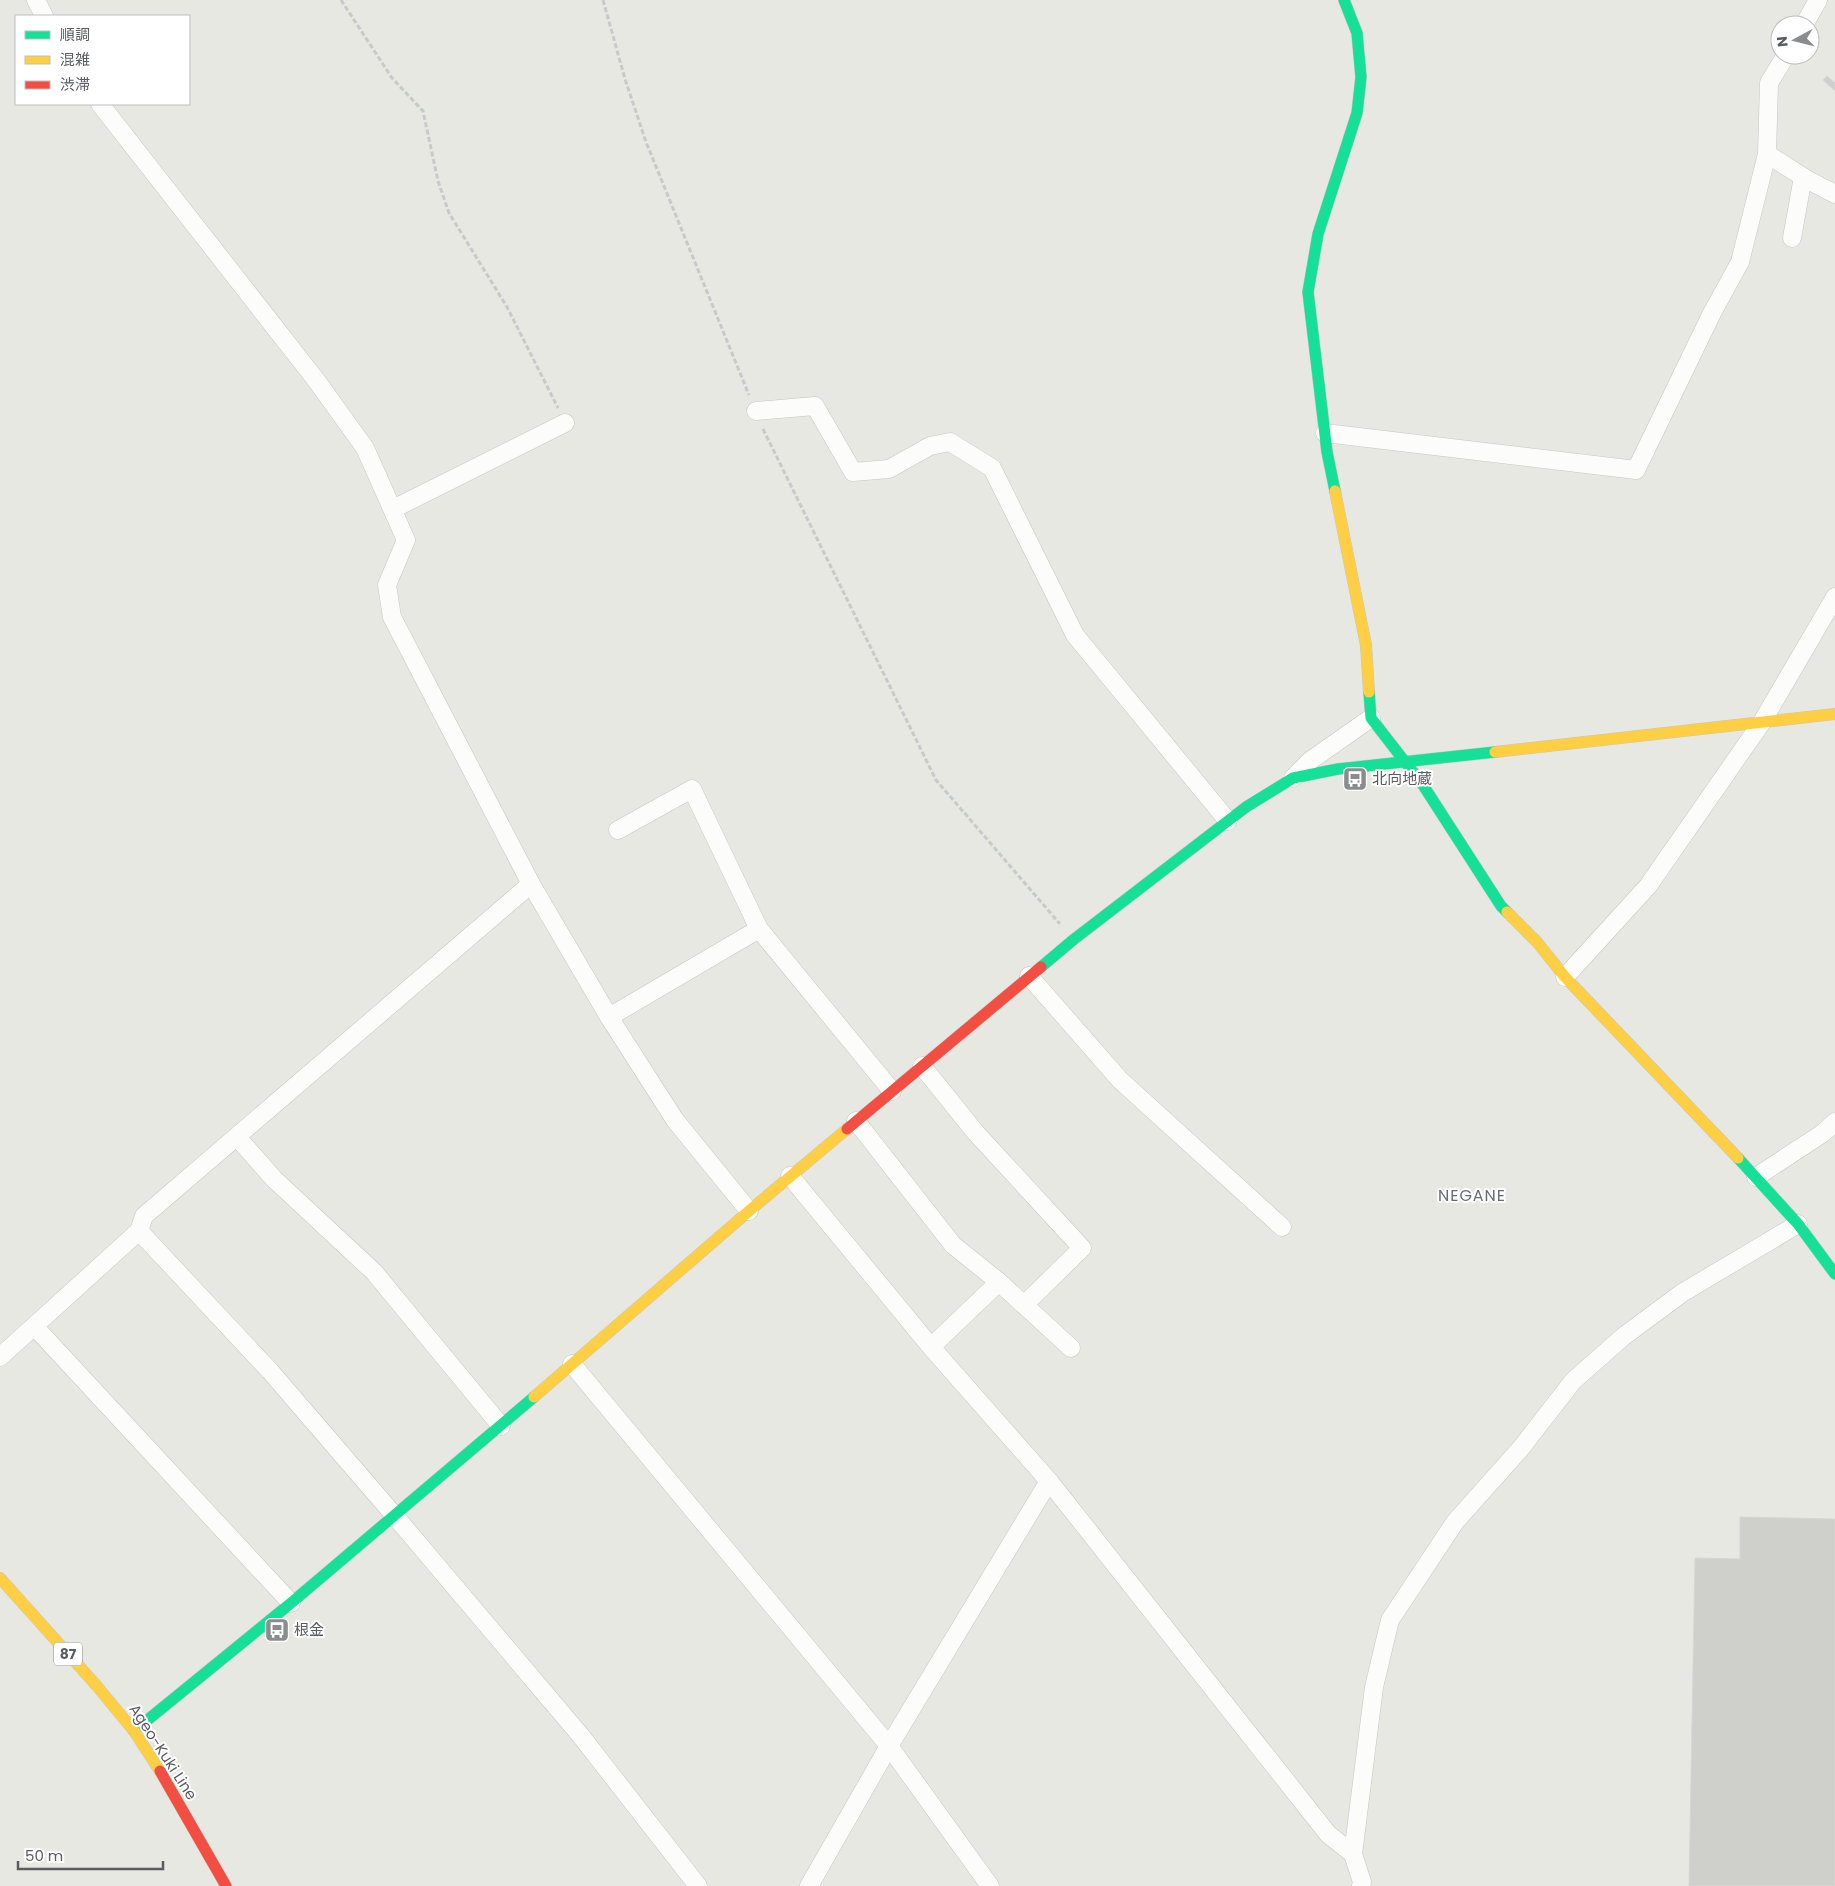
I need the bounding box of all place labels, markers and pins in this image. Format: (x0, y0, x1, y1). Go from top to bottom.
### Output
bus stop icon: 北向地蔵 (1342, 766, 1368, 792)
place label: 北向地蔵 (1372, 768, 1432, 789)
bus stop icon: 根金 (264, 1617, 290, 1643)
place label: 根金 (294, 1619, 324, 1640)

